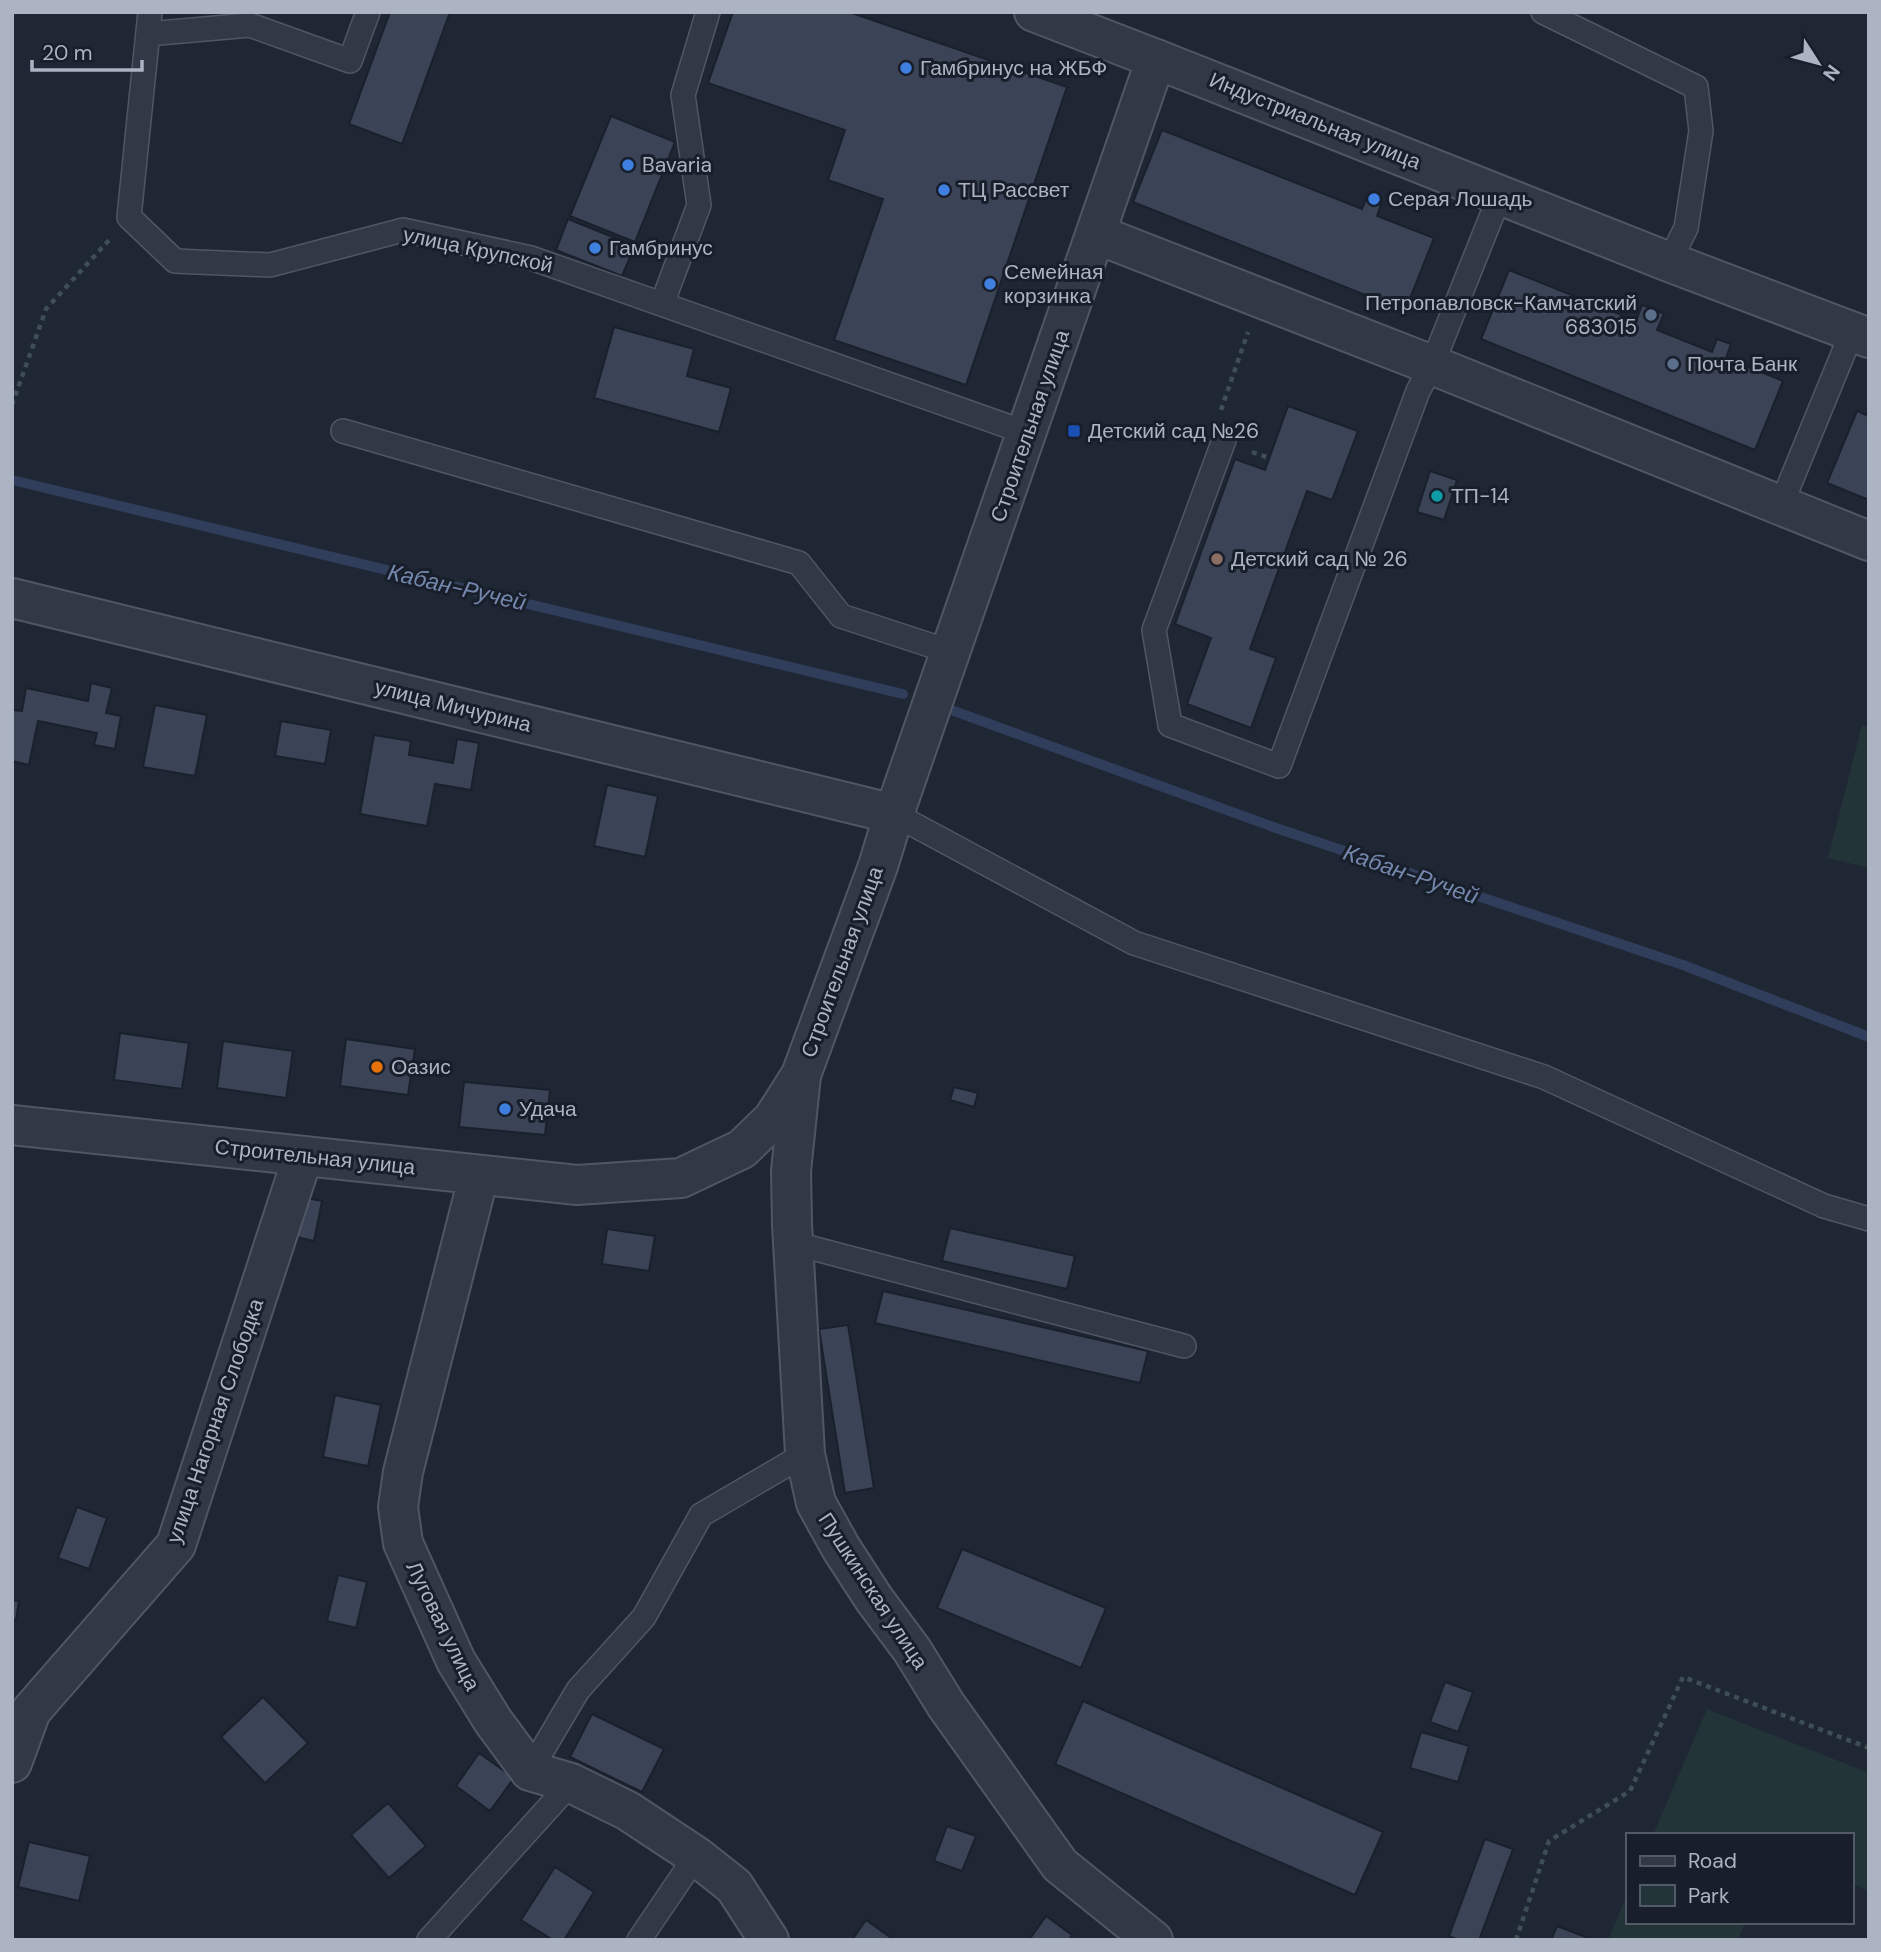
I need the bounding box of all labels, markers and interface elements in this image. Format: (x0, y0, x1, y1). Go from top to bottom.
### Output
scale bar (32, 28, 142, 72)
north arrow (1783, 28, 1853, 98)
text: 20 m (42, 39, 93, 67)
place label: Гамбринус на ЖБФ (920, 54, 1107, 82)
marker: Гамбринус на ЖБФ (898, 60, 914, 76)
text: N (1817, 60, 1846, 86)
street label: Индустриальная улица (1205, 66, 1425, 176)
place label: Bavaria (642, 151, 712, 179)
marker: Bavaria (620, 157, 636, 173)
place label: ТЦ Рассвет (958, 176, 1070, 204)
marker: ТЦ Рассвет (936, 182, 952, 198)
place label: Серая Лошадь (1388, 185, 1532, 213)
marker: Серая Лошадь (1366, 191, 1382, 207)
street label: улица Крупской (401, 220, 555, 280)
place label: Гамбринус (609, 234, 713, 262)
marker: Гамбринус (587, 240, 603, 256)
place label: Семейная корзинка (1004, 258, 1103, 310)
marker: Семейная корзинка (982, 276, 998, 292)
place label: Петропавловск-Камчатский 683015 (1365, 289, 1637, 341)
marker: Петропавловск-Камчатский 683015 (1643, 307, 1659, 323)
street label: Строительная улица (984, 326, 1076, 526)
place label: Почта Банк (1687, 350, 1798, 378)
marker: Почта Банк (1665, 356, 1681, 372)
place label: Детский сад №26 (1088, 417, 1259, 445)
marker: Детский сад №26 (1066, 423, 1082, 439)
place label: ТП-14 (1451, 482, 1510, 510)
marker: ТП-14 (1429, 488, 1445, 504)
place label: Детский сад № 26 (1231, 545, 1408, 573)
marker: Детский сад № 26 (1209, 551, 1225, 567)
water label: Кабан-Ручей (385, 557, 529, 618)
street label: улица Мичурина (372, 673, 535, 739)
water label: Кабан-Ручей (1340, 837, 1483, 911)
street label: Строительная улица (794, 862, 890, 1061)
place label: Оазис (391, 1053, 451, 1081)
marker: Оазис (369, 1059, 385, 1075)
place label: Удача (519, 1095, 577, 1123)
marker: Удача (497, 1101, 513, 1117)
street label: Строительная улица (213, 1133, 417, 1181)
street label: улица Нагорная Слободка (160, 1295, 270, 1547)
street label: Пушкинская улица (812, 1507, 934, 1675)
street label: Луговая улица (400, 1557, 487, 1696)
legend (1626, 1833, 1853, 1924)
text: Road (1688, 1847, 1737, 1875)
text: Park (1688, 1882, 1730, 1910)

